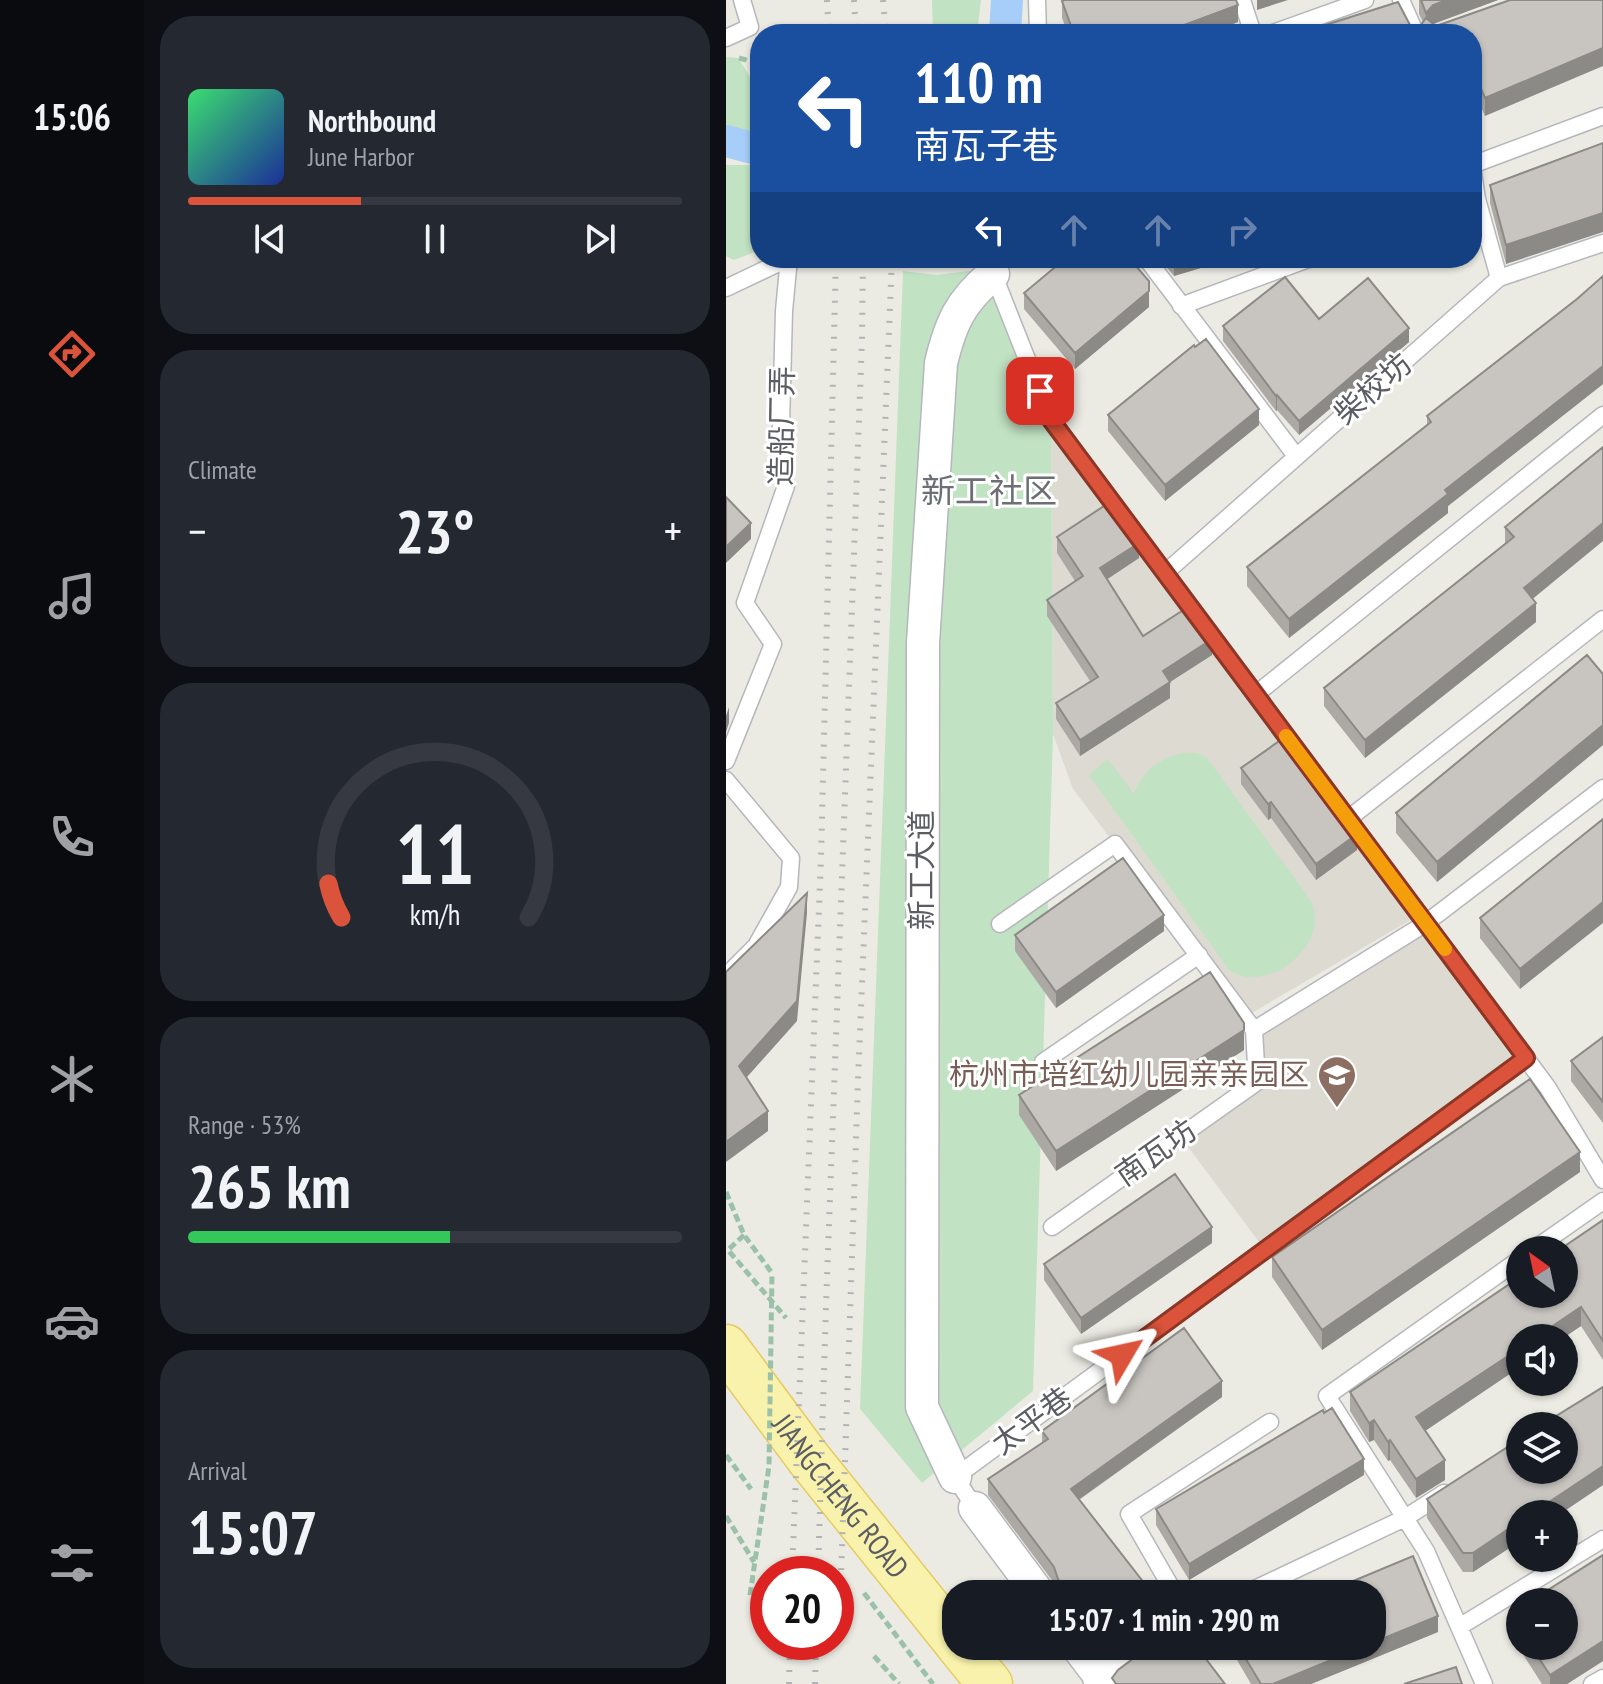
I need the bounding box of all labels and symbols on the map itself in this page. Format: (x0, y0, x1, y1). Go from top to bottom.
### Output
street label: 柴校坊 (1325, 344, 1419, 432)
pin (1006, 357, 1074, 425)
street label: 造船厂弄 (760, 366, 801, 486)
district label: 新工社区 (921, 468, 1057, 512)
street label: 新工大道 (901, 810, 940, 930)
place label: 杭州市培红幼儿园亲亲园区 (949, 1054, 1309, 1093)
school or university icon: 杭州市培红幼儿园亲亲园区 (1316, 1054, 1358, 1109)
street label: 南瓦坊 (1107, 1110, 1203, 1194)
north arrow (1506, 1236, 1578, 1308)
position arrow (1080, 1313, 1164, 1397)
street label: 太平巷 (983, 1378, 1079, 1462)
street label: JIANGCHENG ROAD (764, 1405, 918, 1586)
speed limit sign: 20 (750, 1556, 854, 1660)

